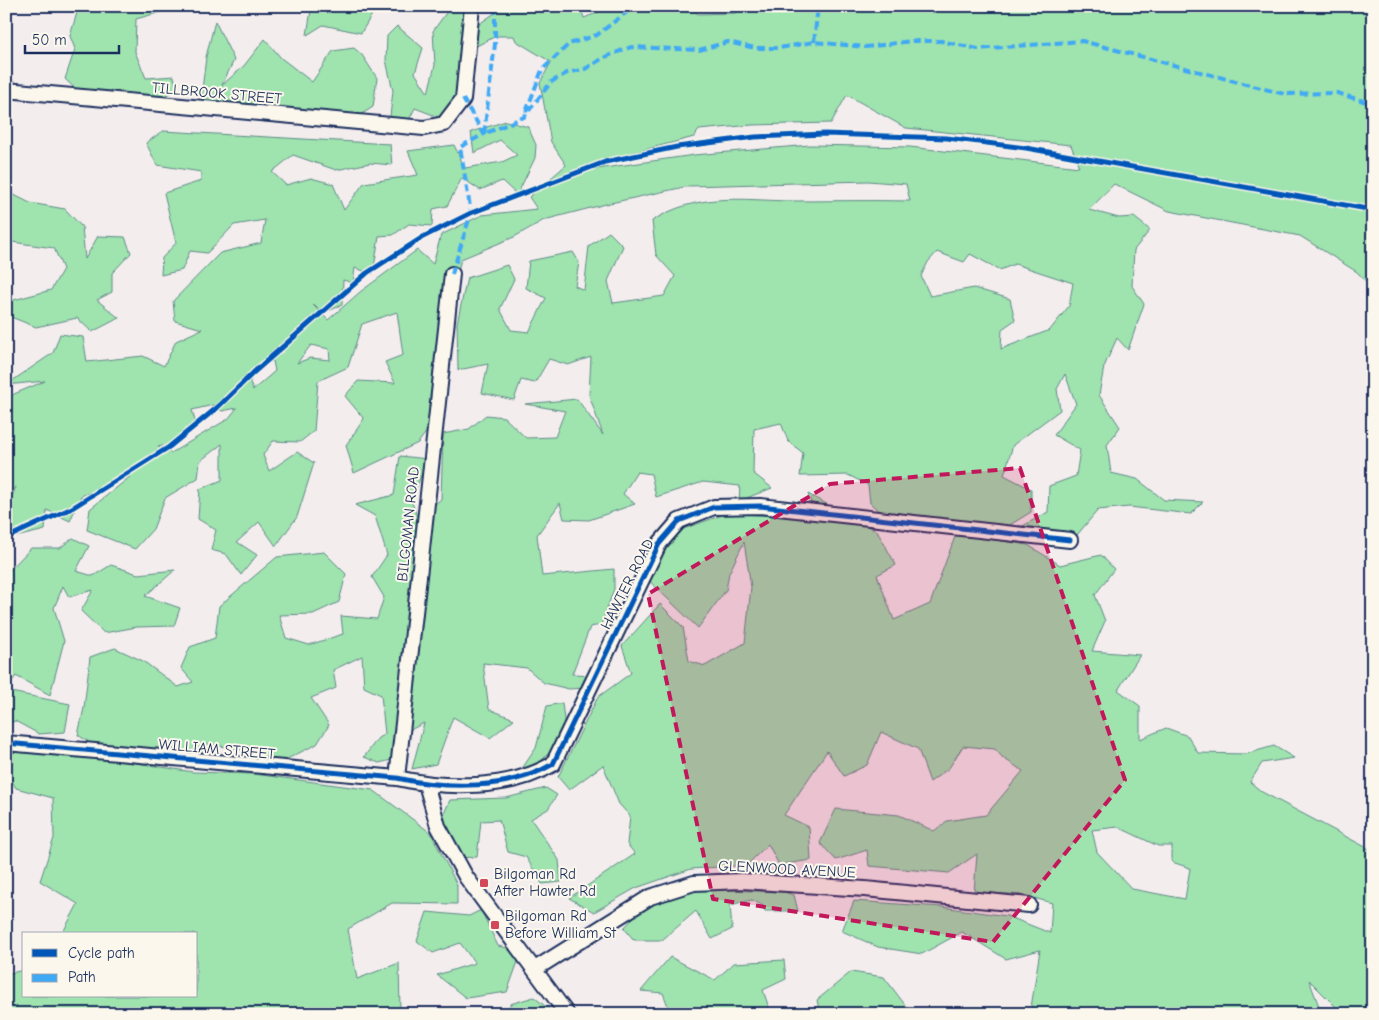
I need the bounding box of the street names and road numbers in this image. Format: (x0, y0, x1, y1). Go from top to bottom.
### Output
street label: TILLBROOK STREET (151, 78, 283, 108)
street label: BILGOMAN ROAD (393, 466, 423, 582)
street label: HAWTER ROAD (596, 536, 658, 632)
street label: WILLIAM STREET (158, 735, 276, 763)
street label: GLENWOOD AVENUE (718, 856, 856, 882)

